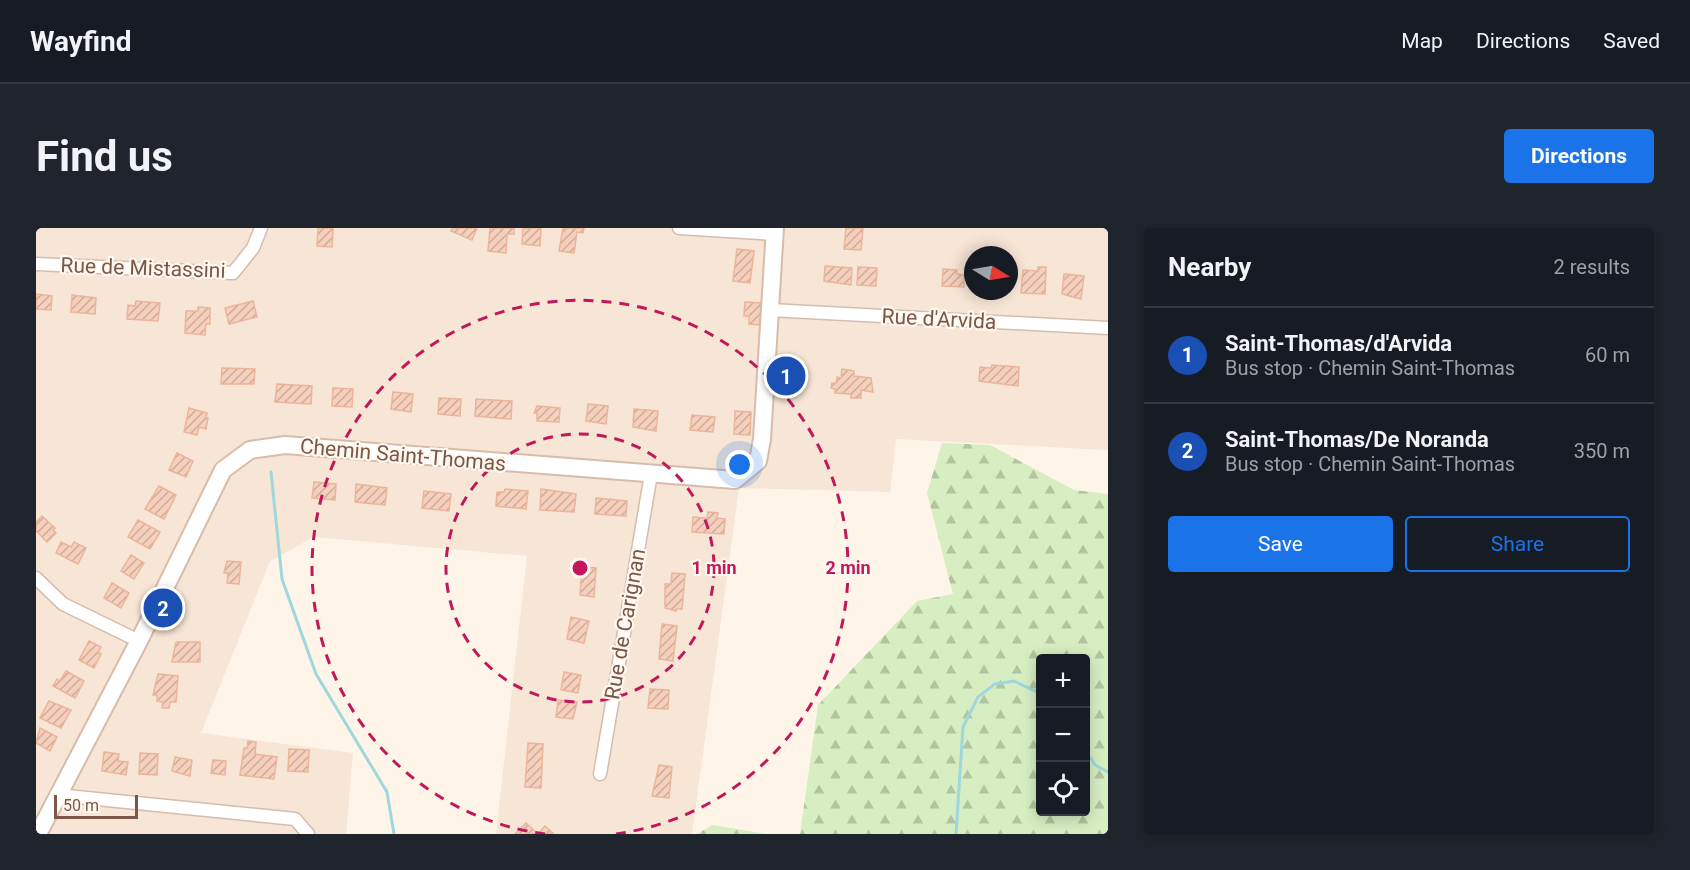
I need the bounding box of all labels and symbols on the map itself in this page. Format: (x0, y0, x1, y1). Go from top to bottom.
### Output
north arrow (964, 246, 1018, 300)
street label: Rue de Mistassini (60, 253, 226, 283)
street label: Rue d'Arvida (881, 304, 997, 334)
pin: 1 (766, 354, 806, 398)
street label: Chemin Saint-Thomas (299, 434, 507, 476)
your location (725, 450, 754, 479)
street label: Rue de Carignan (600, 547, 650, 701)
text: 1 min (691, 557, 737, 578)
text: 2 min (825, 557, 871, 578)
centre of rings (570, 558, 590, 578)
pin: 2 (144, 586, 182, 631)
scale bar (54, 792, 138, 820)

